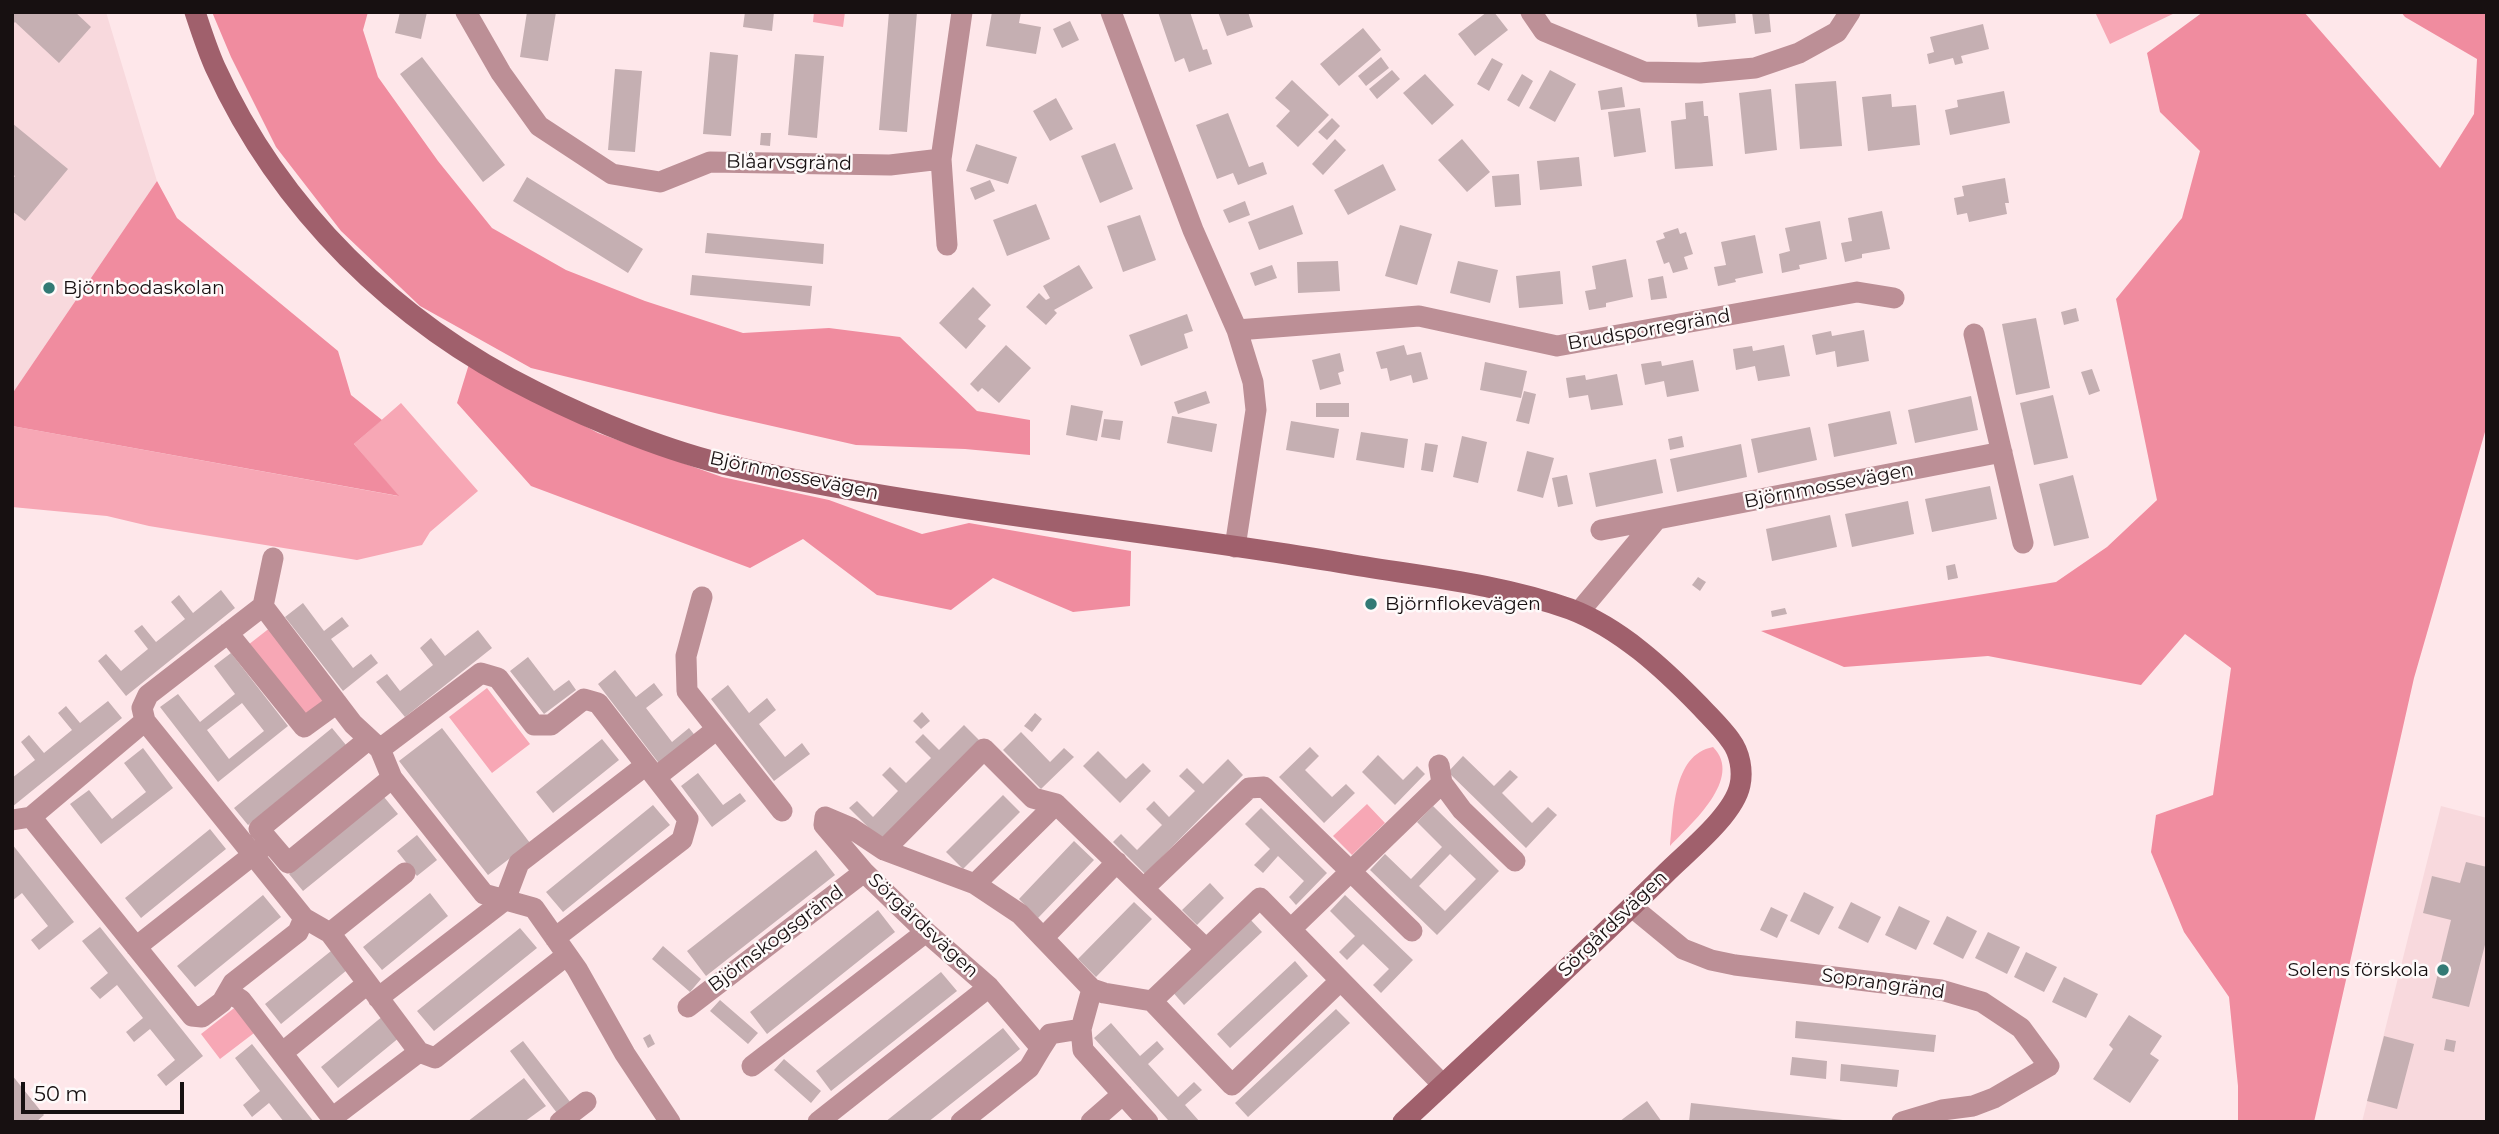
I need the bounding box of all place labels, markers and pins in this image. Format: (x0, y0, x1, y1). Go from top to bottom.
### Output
place label: Björnbodaskolan (63, 277, 225, 299)
marker: Björnbodaskolan (41, 280, 57, 296)
place label: Björnflokevägen (1385, 593, 1541, 615)
marker: Björnflokevägen (1363, 596, 1379, 612)
place label: Solens förskola (2287, 959, 2429, 981)
marker: Solens förskola (2435, 962, 2451, 978)

